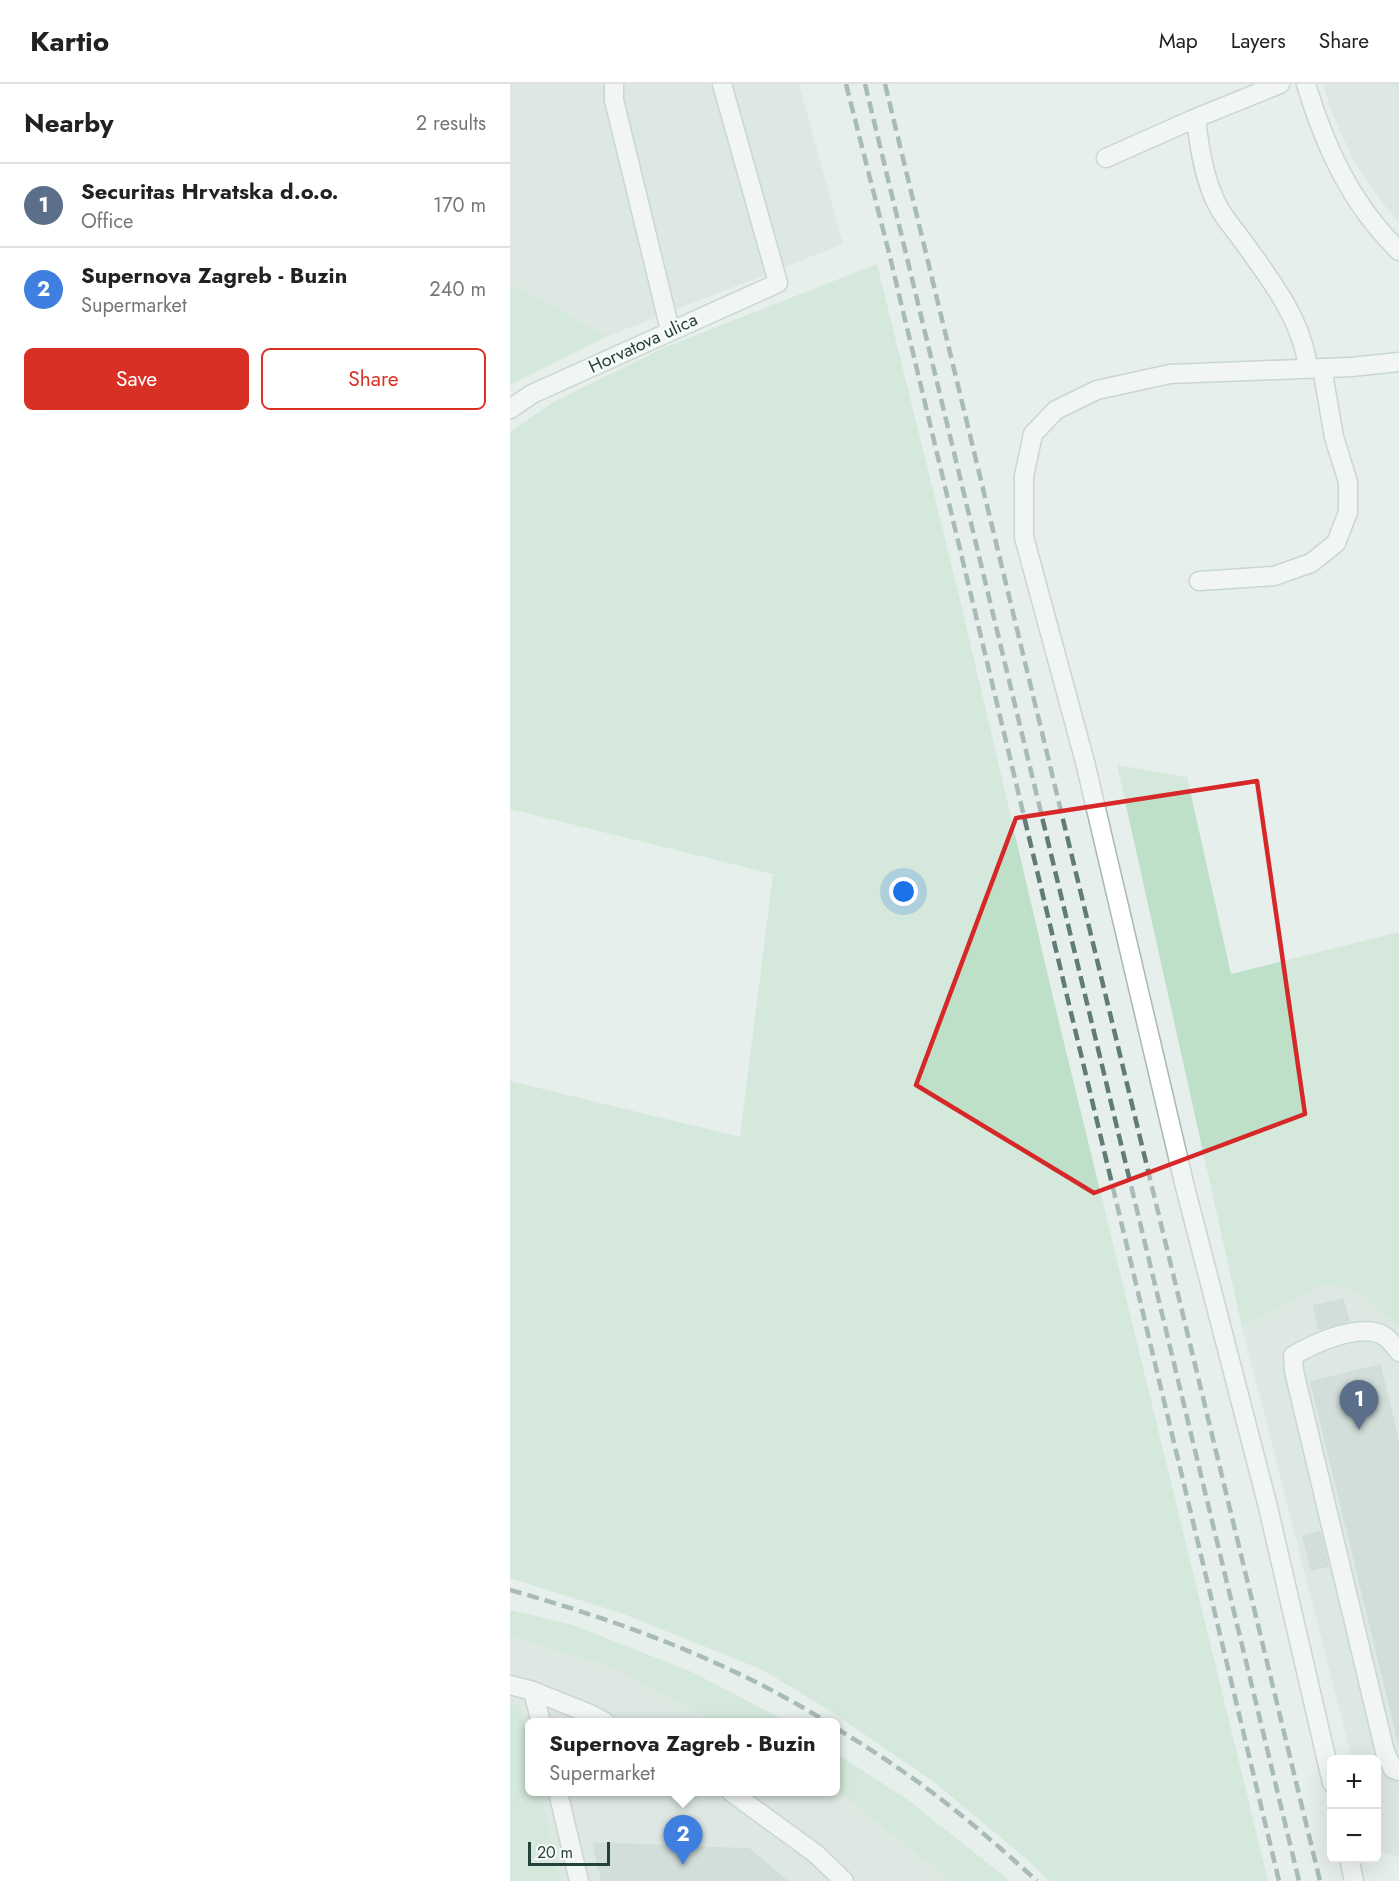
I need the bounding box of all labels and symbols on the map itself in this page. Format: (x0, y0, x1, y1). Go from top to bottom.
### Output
street label: Horvatova ulica (584, 306, 702, 380)
your location (889, 877, 918, 906)
pin: 1 (1340, 1380, 1378, 1430)
pin: 2 (664, 1816, 702, 1865)
scale bar (528, 1839, 610, 1866)

